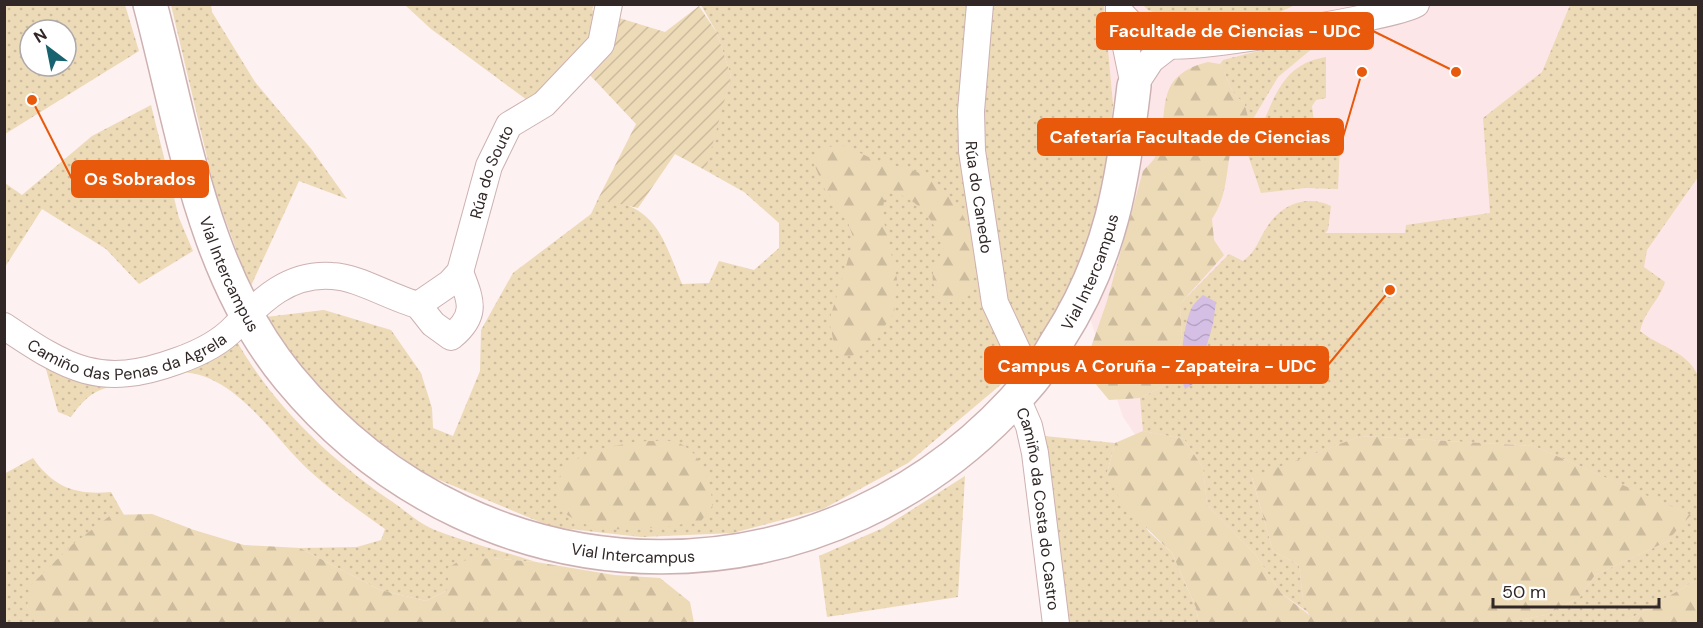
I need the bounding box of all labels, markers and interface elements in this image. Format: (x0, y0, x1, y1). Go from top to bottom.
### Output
callout: Facultade de Ciencias - UDC (1097, 13, 1373, 49)
north arrow (18, 18, 78, 78)
text: Facultade de Ciencias - UDC (1109, 19, 1361, 43)
text: N (30, 24, 51, 48)
callout: Cafetaría Facultade de Ciencias (1038, 119, 1343, 155)
street label: Rúa do Souto (465, 121, 519, 221)
text: Cafetaría Facultade de Ciencias (1050, 125, 1330, 149)
street label: Rúa do Canedo (961, 141, 997, 255)
callout: Os Sobrados (72, 161, 208, 197)
text: Os Sobrados (84, 167, 196, 191)
street label: Vial Intercampus (1057, 212, 1123, 334)
street label: Vial Intercampus (195, 214, 264, 336)
street label: Camiño das Penas da Agrela (22, 322, 232, 348)
text: Camiño das Penas da Agrela (23, 329, 231, 385)
callout: Campus A Coruña - Zapateira - UDC (985, 347, 1328, 383)
text: Campus A Coruña - Zapateira - UDC (997, 354, 1317, 378)
street label: Camiño da Costa do Castro (1011, 404, 1064, 611)
street label: Vial Intercampus (569, 538, 696, 568)
scale bar (1493, 571, 1660, 609)
text: 50 m (1502, 580, 1546, 604)

